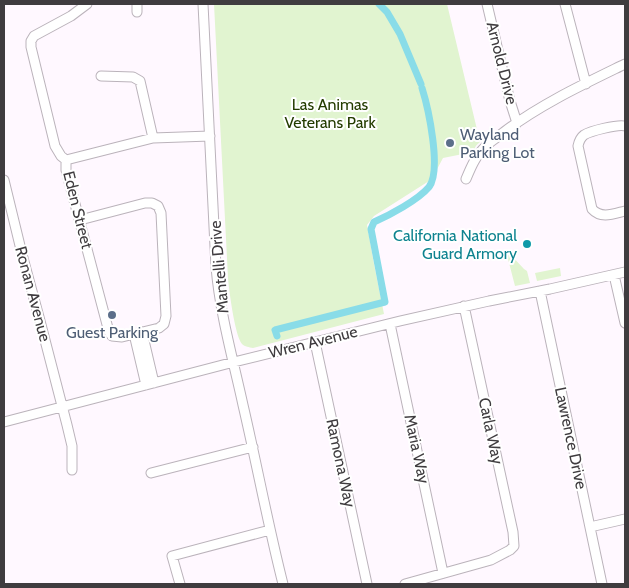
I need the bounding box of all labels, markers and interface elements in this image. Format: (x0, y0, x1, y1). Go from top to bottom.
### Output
street label: Arnold Drive (483, 20, 521, 106)
park label: Las Animas Veterans Park (284, 95, 376, 132)
place label: Wayland Parking Lot (460, 125, 535, 162)
marker: Wayland Parking Lot (444, 137, 456, 149)
street label: Eden Street (59, 169, 97, 251)
street label: Mantelli Drive (205, 220, 233, 314)
place label: California National Guard Armory (393, 226, 517, 263)
marker: California National Guard Armory (521, 238, 533, 250)
street label: Ronan Avenue (11, 244, 55, 344)
marker: Guest Parking (106, 309, 118, 321)
street label: Wren Avenue (267, 322, 359, 362)
place label: Guest Parking (66, 323, 159, 342)
street label: Lawrence Drive (551, 385, 591, 491)
street label: Carla Way (475, 396, 507, 466)
street label: Maria Way (400, 413, 434, 485)
street label: Ramona Way (322, 417, 360, 509)

